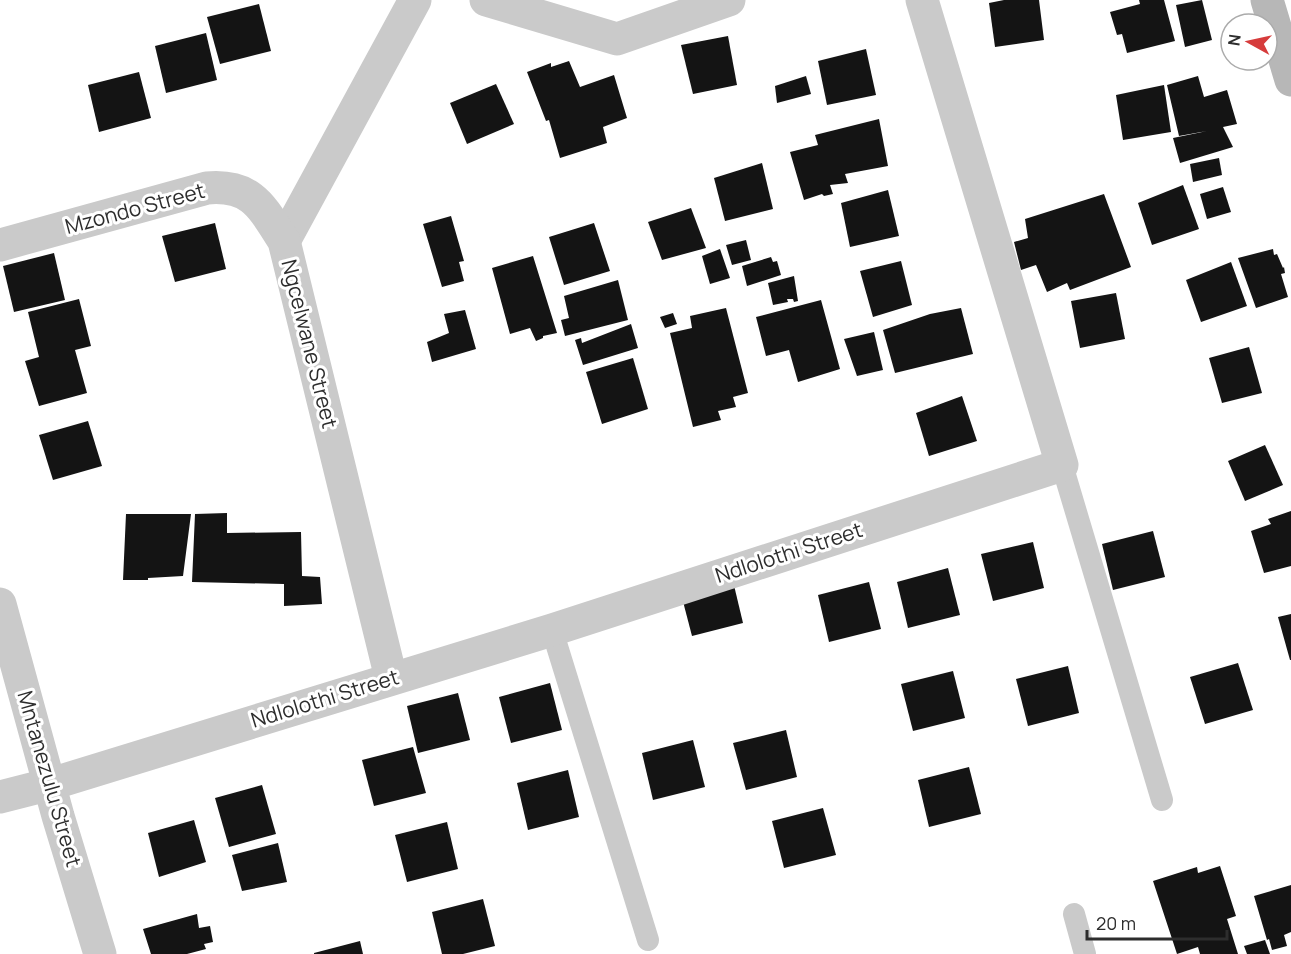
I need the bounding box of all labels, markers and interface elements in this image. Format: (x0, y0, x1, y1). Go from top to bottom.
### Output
north arrow (1219, 12, 1279, 72)
text: N (1222, 33, 1246, 47)
street label: Mzondo Street (62, 176, 208, 240)
street label: Ngcelwane Street (275, 256, 344, 431)
street label: Ndlolothi Street (712, 515, 866, 589)
street label: Ndlolothi Street (247, 662, 402, 734)
street label: Mntanezulu Street (11, 688, 88, 870)
scale bar (1087, 903, 1226, 941)
text: 20 m (1096, 911, 1136, 935)

